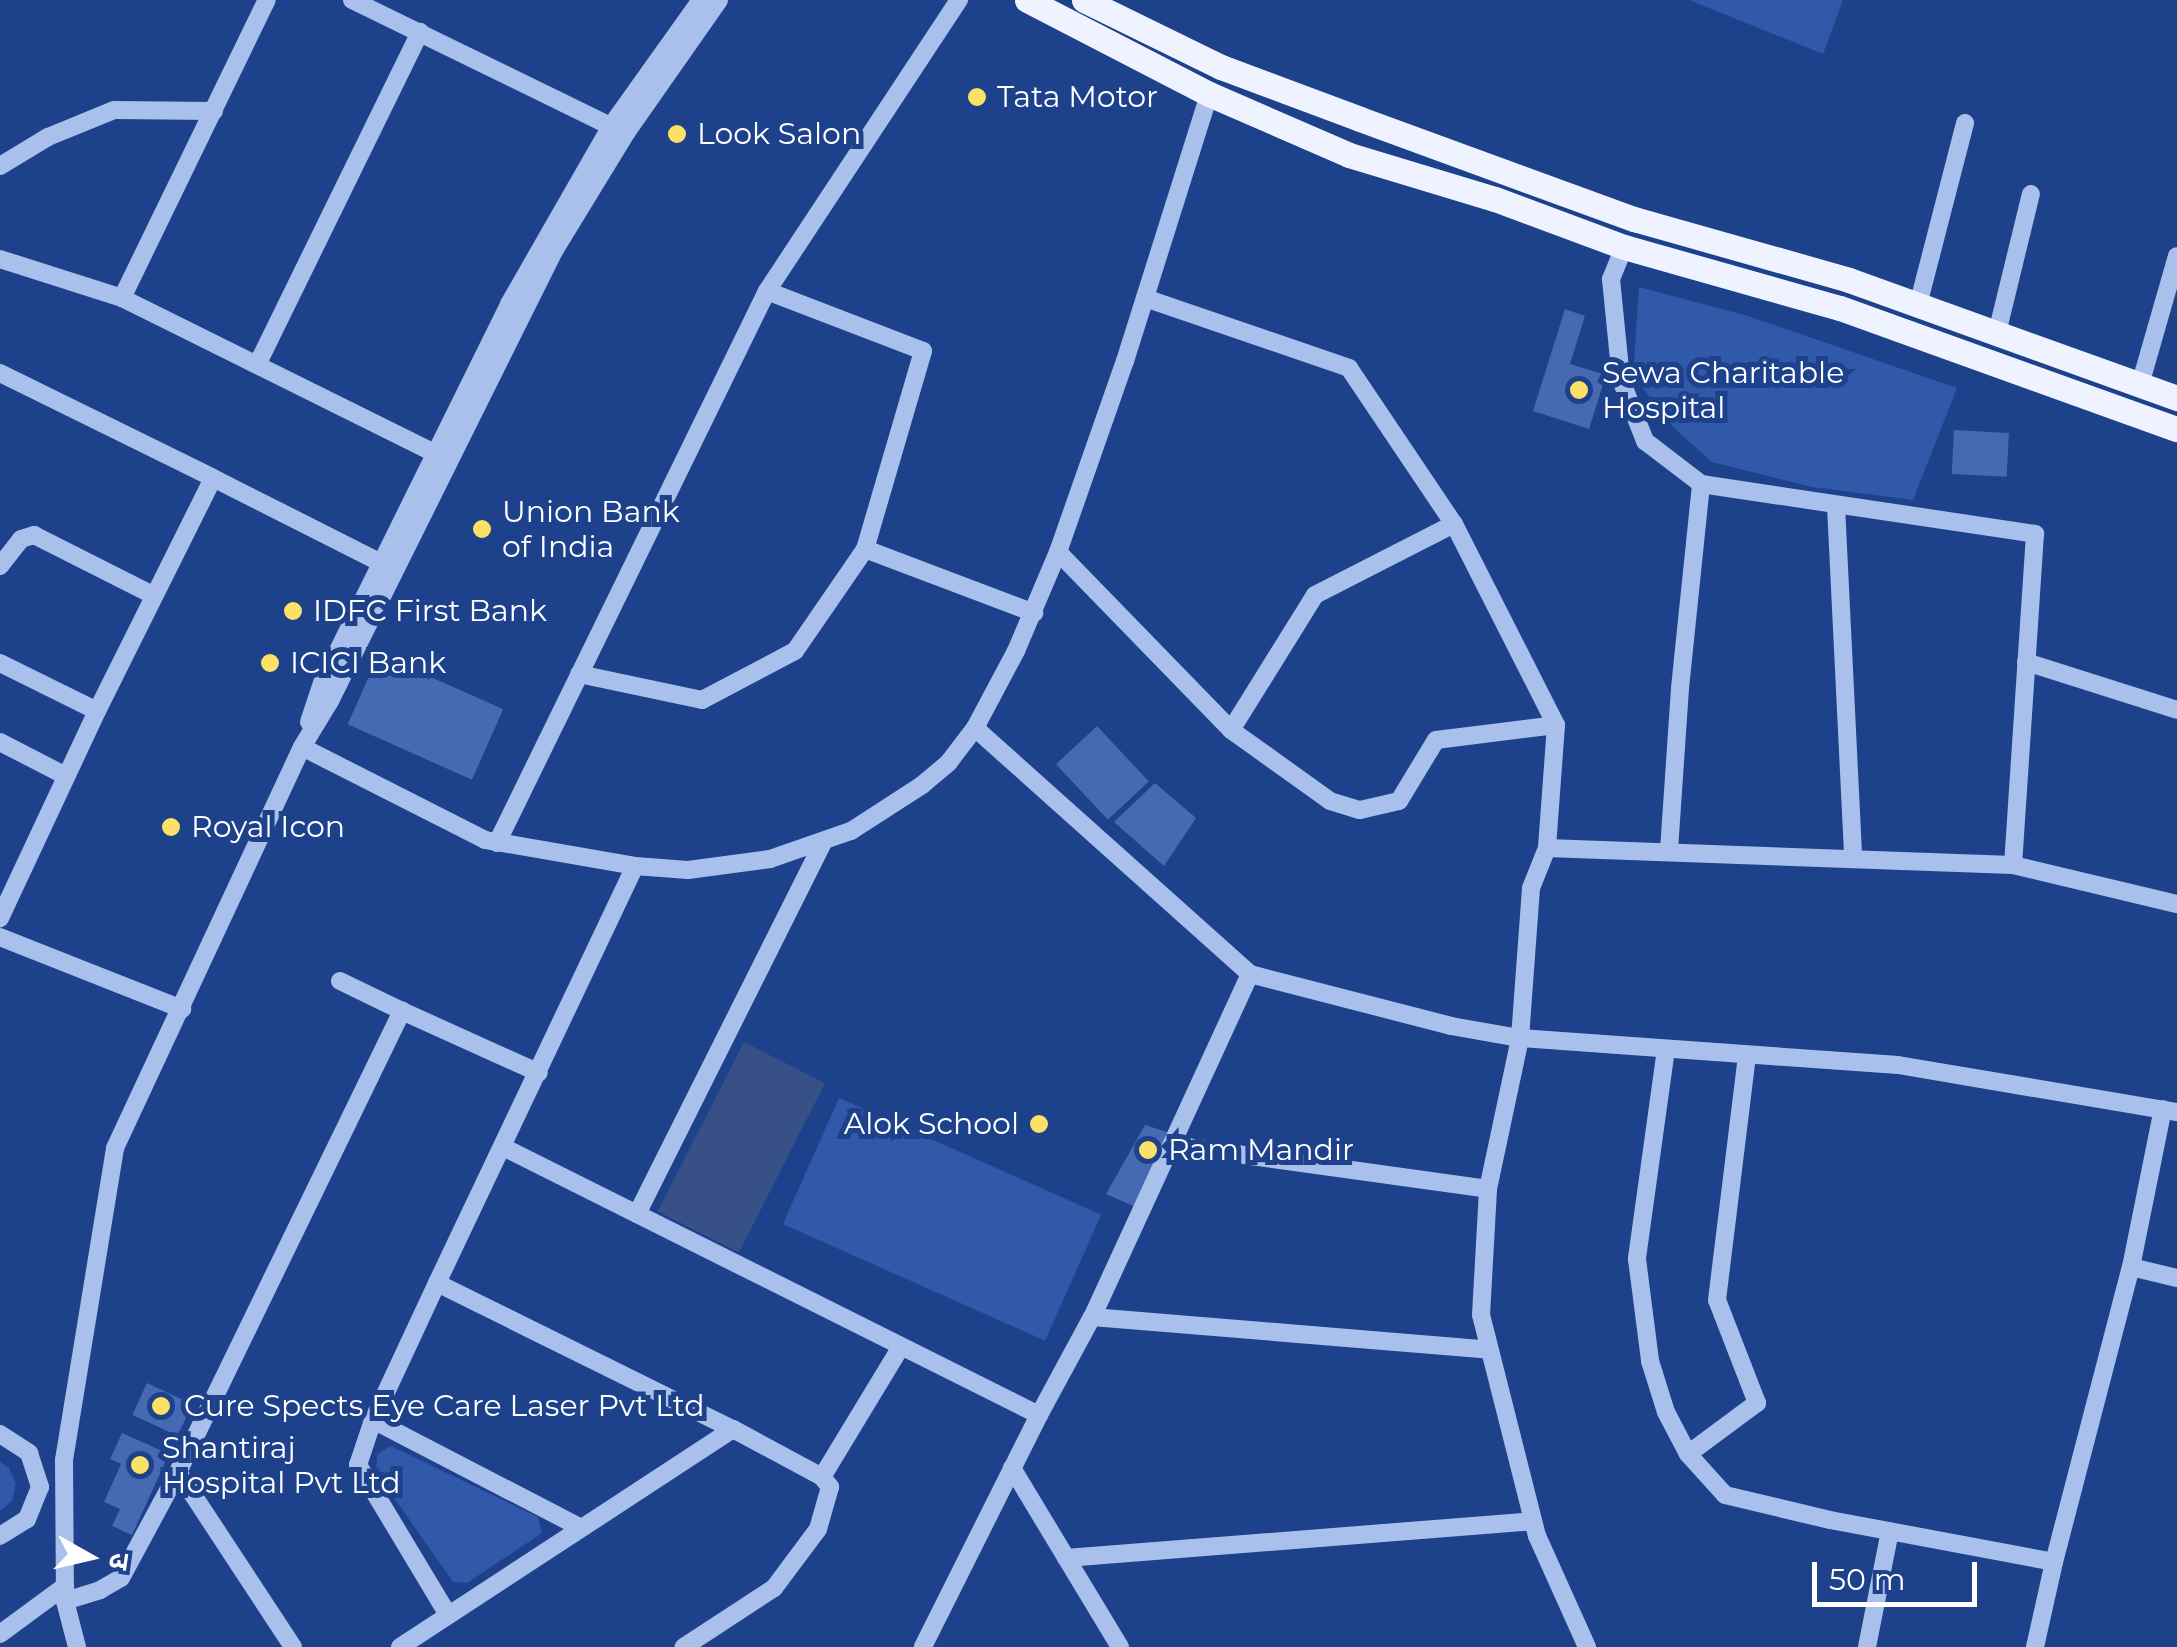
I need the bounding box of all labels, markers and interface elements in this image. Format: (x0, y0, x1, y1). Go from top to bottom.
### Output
place label: Tata Motor (997, 79, 1158, 115)
marker: Tata Motor (966, 86, 988, 108)
place label: Look Salon (697, 116, 861, 152)
marker: Look Salon (666, 123, 688, 145)
place label: Sewa Charitable Hospital (1602, 355, 1844, 426)
marker: Sewa Charitable Hospital (1566, 377, 1592, 403)
place label: Union Bank of India (502, 494, 680, 564)
marker: Union Bank of India (471, 518, 493, 540)
place label: IDFC First Bank (313, 593, 547, 629)
marker: IDFC First Bank (282, 600, 304, 622)
place label: ICICI Bank (290, 645, 446, 681)
marker: ICICI Bank (259, 652, 281, 674)
place label: Royal Icon (191, 809, 345, 845)
marker: Royal Icon (160, 816, 182, 838)
place label: Alok School (844, 1106, 1019, 1142)
marker: Alok School (1028, 1113, 1050, 1135)
place label: Ram Mandir (1168, 1132, 1354, 1168)
marker: Ram Mandir (1137, 1139, 1159, 1161)
place label: Cure Spects Eye Care Laser Pvt Ltd (184, 1388, 705, 1424)
marker: Cure Spects Eye Care Laser Pvt Ltd (148, 1393, 174, 1419)
place label: Shantiraj Hospital Pvt Ltd (162, 1430, 400, 1500)
marker: Shantiraj Hospital Pvt Ltd (127, 1452, 153, 1478)
north arrow (40, 1507, 140, 1607)
scale bar (1817, 1542, 1982, 1604)
text: उ (102, 1551, 138, 1572)
text: 50 m (1829, 1561, 1906, 1598)

